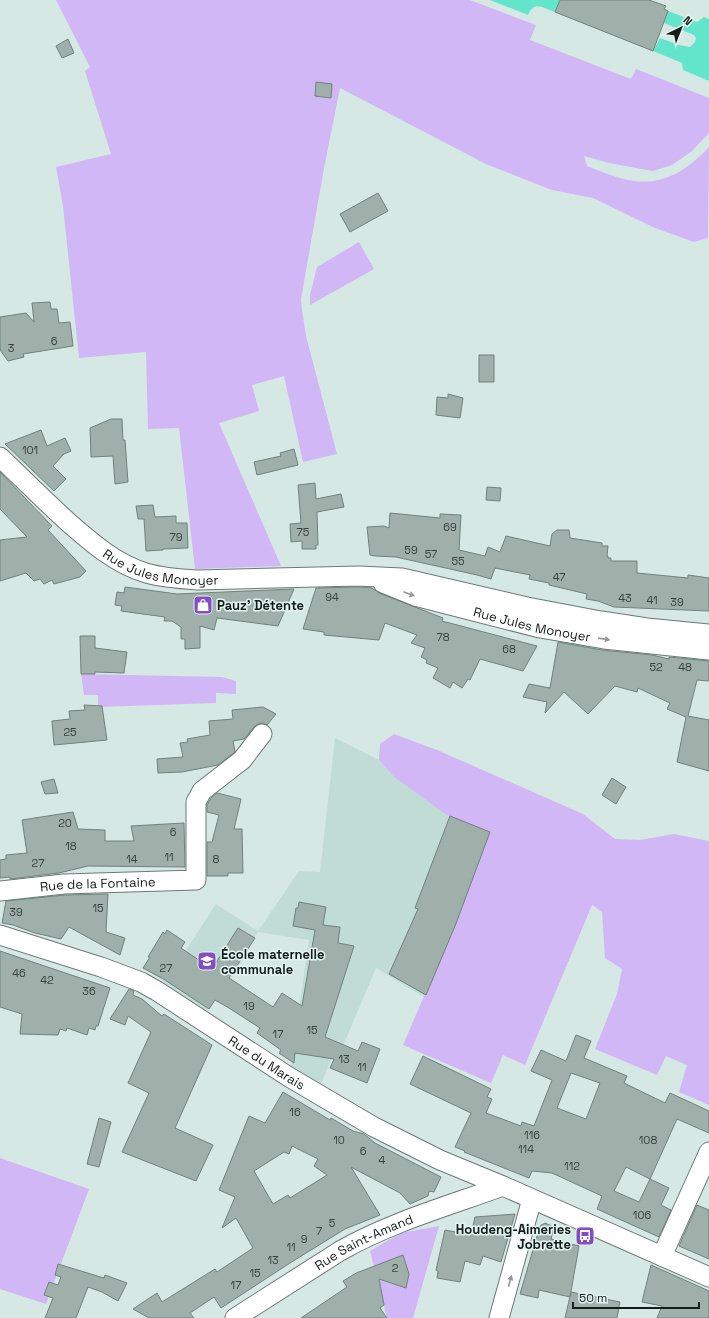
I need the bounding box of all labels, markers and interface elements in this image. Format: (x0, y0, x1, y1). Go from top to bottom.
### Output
north arrow (661, 8, 701, 48)
text: N (680, 13, 695, 28)
house number: 6 (51, 334, 58, 348)
house number: 3 (8, 341, 15, 355)
house number: 101 (22, 443, 38, 457)
house number: 69 (443, 520, 457, 534)
house number: 75 (297, 525, 310, 539)
house number: 79 (170, 530, 183, 544)
house number: 59 (404, 543, 418, 557)
street label: Rue Jules Monoyer (99, 545, 219, 589)
house number: 57 (425, 547, 437, 561)
house number: 55 (451, 554, 465, 568)
house number: 47 (553, 570, 565, 584)
house number: 94 (325, 590, 339, 604)
one-way arrow (403, 591, 415, 597)
house number: 43 (618, 591, 632, 605)
house number: 41 (646, 593, 658, 607)
shop icon: Pauz' Détente (192, 594, 214, 616)
house number: 39 (670, 595, 684, 609)
place label: Pauz' Détente (217, 597, 304, 614)
street label: Rue Jules Monoyer (472, 603, 592, 646)
house number: 78 (436, 630, 450, 644)
one-way arrow (597, 636, 610, 642)
house number: 68 (502, 642, 516, 656)
house number: 52 (649, 660, 663, 674)
house number: 48 (678, 660, 692, 674)
house number: 25 (63, 725, 77, 739)
house number: 20 (58, 816, 72, 830)
house number: 6 (170, 825, 177, 839)
house number: 18 (65, 839, 77, 853)
house number: 11 (164, 850, 174, 864)
house number: 14 (126, 852, 138, 866)
house number: 8 (213, 852, 220, 866)
house number: 27 (32, 856, 44, 870)
street label: Rue de la Fontaine (39, 873, 156, 896)
house number: 15 (92, 901, 104, 915)
house number: 39 (9, 905, 23, 919)
place label: École maternelle communale (221, 946, 324, 978)
school or university icon: École maternelle communale (196, 950, 218, 972)
house number: 27 (160, 961, 172, 975)
house number: 46 (12, 966, 26, 980)
house number: 42 (40, 973, 54, 987)
house number: 36 (82, 984, 96, 998)
house number: 19 (243, 999, 255, 1013)
house number: 15 (306, 1023, 318, 1037)
house number: 17 (273, 1027, 283, 1041)
street label: Rue du Marais (225, 1032, 308, 1094)
house number: 13 (338, 1052, 350, 1066)
house number: 11 (357, 1060, 367, 1074)
house number: 16 (289, 1105, 301, 1119)
house number: 116 (524, 1128, 540, 1142)
house number: 10 (333, 1133, 345, 1147)
house number: 108 (639, 1133, 657, 1147)
house number: 114 (518, 1142, 534, 1156)
house number: 6 (360, 1144, 367, 1158)
house number: 4 (379, 1153, 386, 1167)
house number: 112 (564, 1159, 580, 1173)
house number: 106 (633, 1208, 651, 1222)
street label: Rue Saint-Amand (311, 1210, 416, 1274)
house number: 5 (329, 1216, 336, 1230)
place label: Houdeng-Aimeries Jobrette (456, 1221, 571, 1253)
house number: 7 (316, 1224, 322, 1238)
bus stop icon: Houdeng-Aimeries Jobrette (574, 1225, 596, 1247)
house number: 9 (301, 1232, 308, 1246)
house number: 11 (286, 1240, 296, 1254)
house number: 13 (267, 1253, 279, 1267)
house number: 2 (392, 1261, 399, 1275)
house number: 15 (249, 1266, 261, 1280)
one-way arrow (507, 1274, 513, 1286)
house number: 17 (231, 1278, 241, 1292)
scale bar (573, 1284, 699, 1310)
text: 50 m (579, 1290, 607, 1306)

